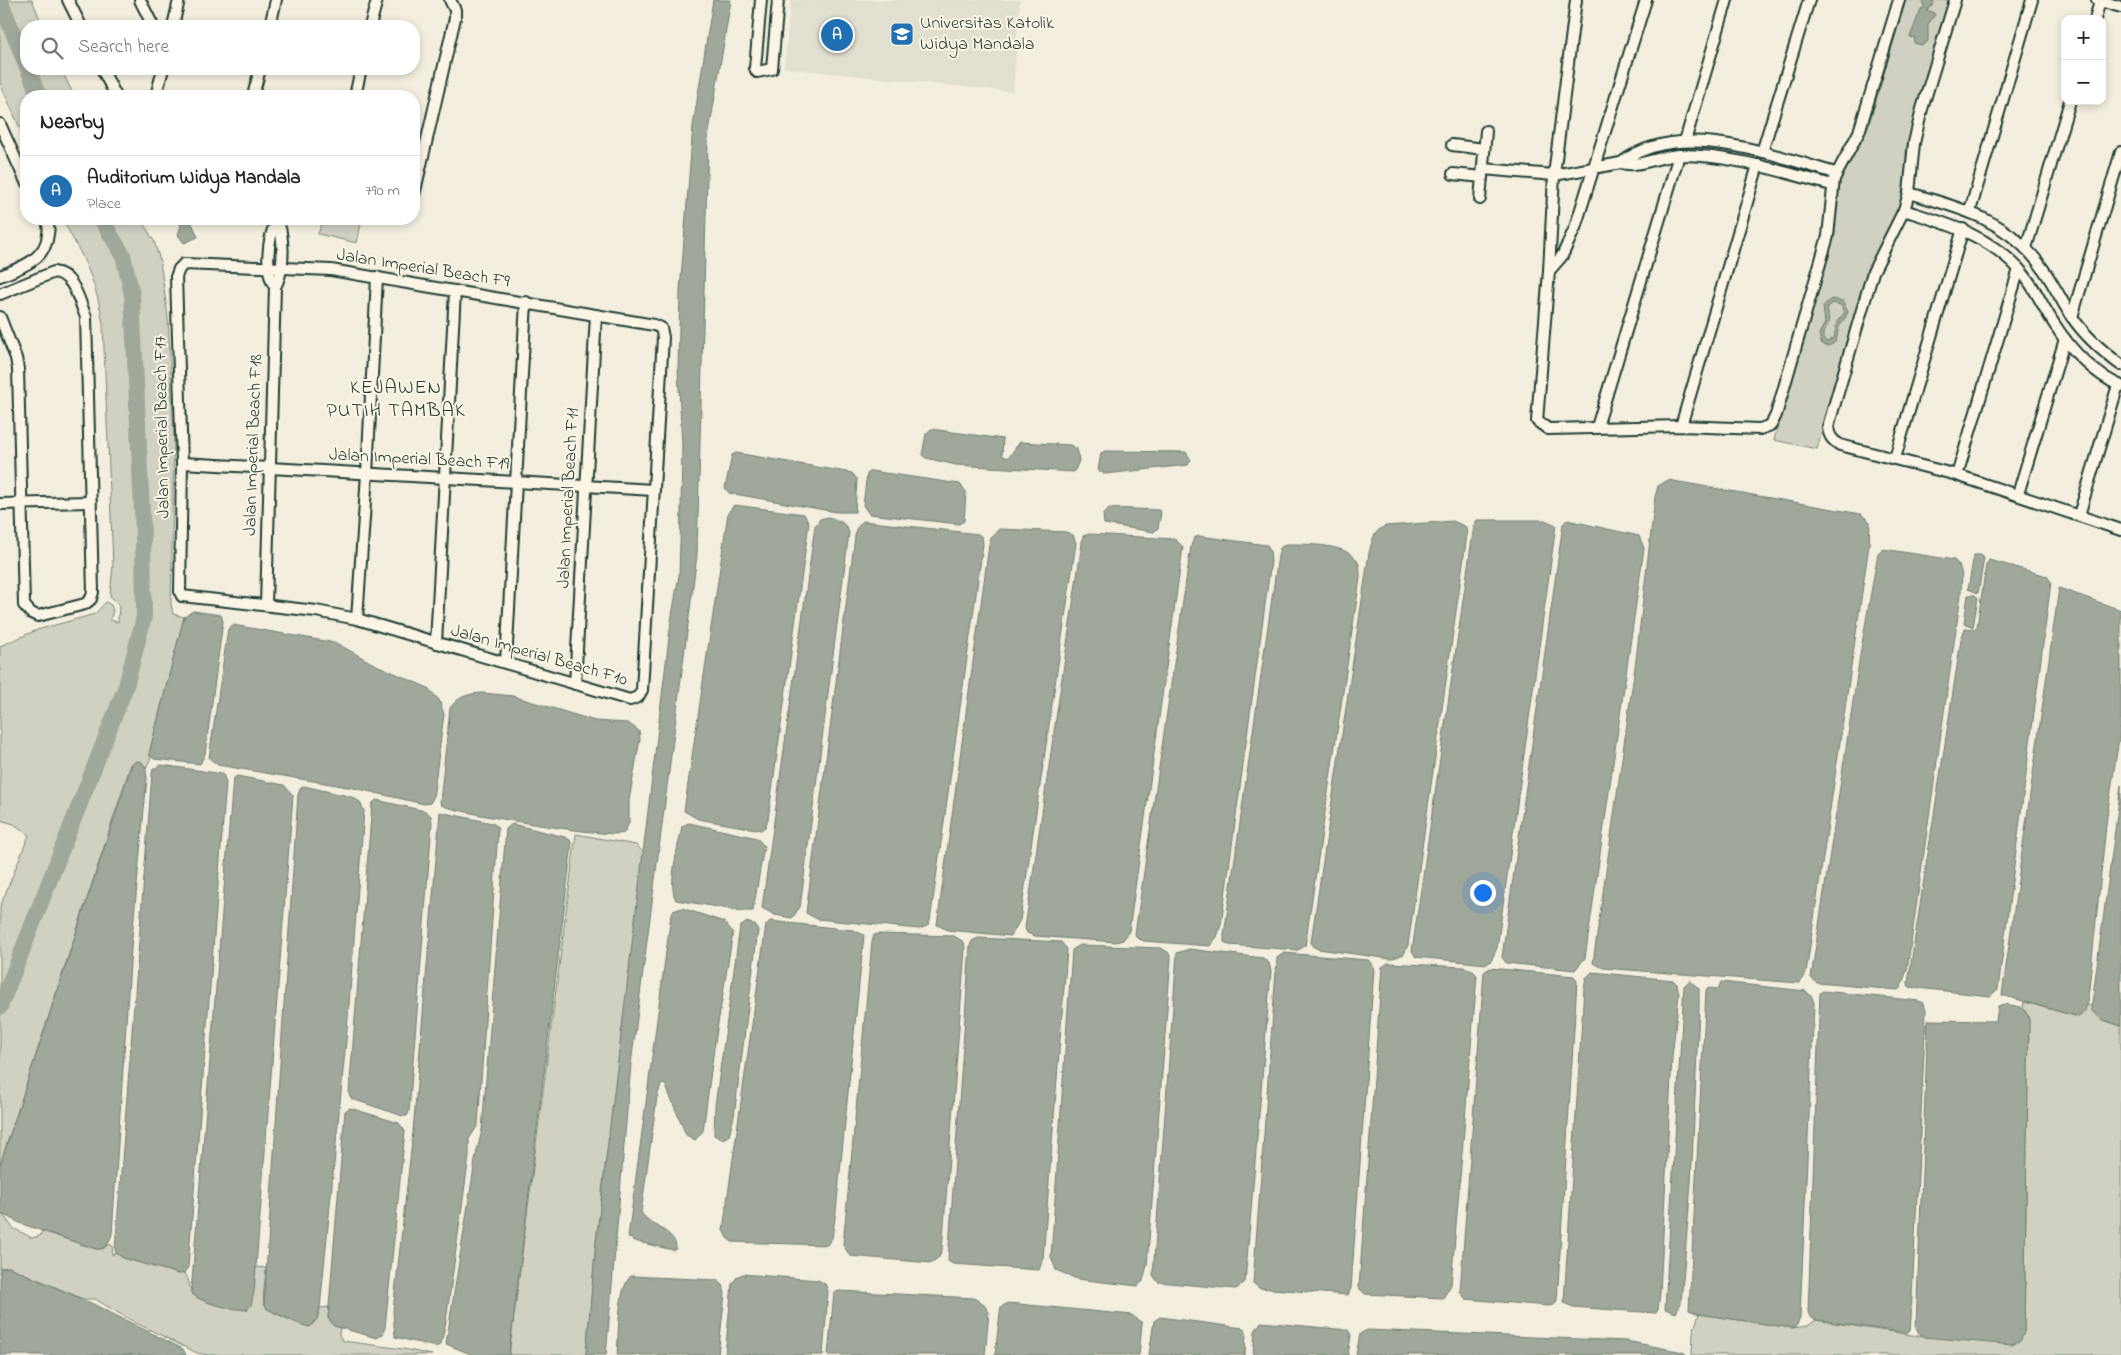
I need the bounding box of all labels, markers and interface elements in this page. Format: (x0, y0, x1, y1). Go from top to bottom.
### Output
place label: Universitas Katolik Widya Mandala (920, 11, 1054, 58)
map controls (2061, 15, 2106, 105)
button: + (2061, 15, 2106, 60)
pin: A (821, 16, 853, 54)
search box (20, 20, 420, 75)
school or university icon: Universitas Katolik Widya Mandala (889, 21, 915, 47)
icon: search (38, 34, 66, 62)
text: Search here (78, 34, 169, 61)
button: − (2061, 60, 2106, 105)
text: Nearby (40, 108, 104, 138)
text: Auditorium Widya Mandala (87, 165, 300, 192)
text: A (51, 179, 61, 203)
text: 790 m (365, 179, 400, 203)
text: Place (87, 192, 121, 216)
street label: Jalan Imperial Beach F9 (335, 242, 512, 296)
street label: Jalan Imperial Beach F17 (148, 335, 178, 518)
street label: Jalan Imperial Beach F18 (238, 353, 270, 536)
district label: KEJAWEN PUTIH TAMBAK (326, 374, 466, 426)
street label: Jalan Imperial Beach F11 (551, 407, 587, 589)
street label: Jalan Imperial Beach F19 (328, 442, 510, 478)
street label: Jalan Imperial Beach F10 (448, 618, 631, 694)
your location (1470, 880, 1496, 906)

